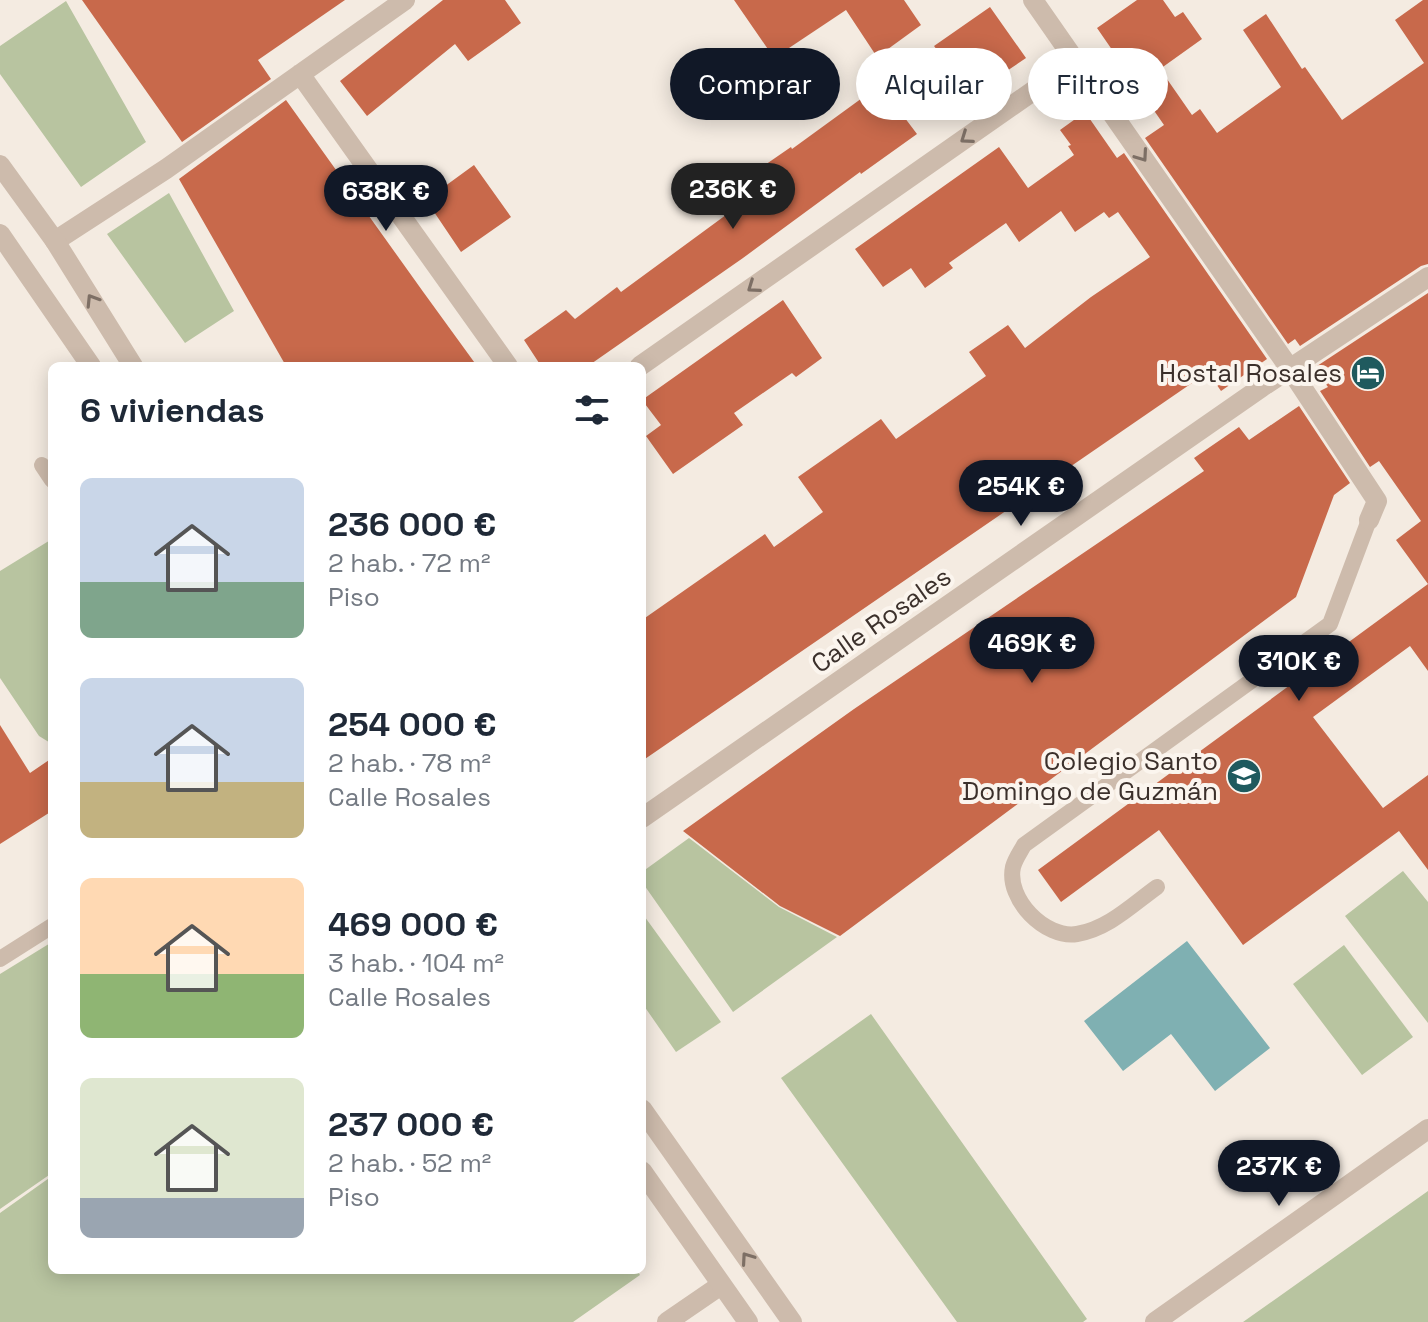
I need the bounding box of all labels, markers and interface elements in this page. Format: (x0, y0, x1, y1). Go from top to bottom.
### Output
chip: Comprar (670, 48, 840, 120)
chip: Alquilar (856, 48, 1012, 120)
chip: Filtros (1028, 48, 1168, 120)
one-way arrow (961, 128, 975, 143)
one-way arrow (1132, 147, 1147, 161)
pin: 236K € (668, 163, 798, 231)
pin: 638K € (321, 165, 451, 233)
text: 236K € (689, 172, 777, 206)
text: 638K € (342, 174, 430, 208)
one-way arrow (747, 277, 762, 292)
one-way arrow (86, 294, 101, 309)
hotel icon: Hostal Rosales (1349, 354, 1387, 392)
place label: Hostal Rosales (1159, 356, 1342, 390)
icon: filters (570, 388, 614, 432)
text: 6 viviendas (80, 389, 265, 432)
pin: 254K € (956, 460, 1086, 528)
text: 254K € (977, 469, 1065, 503)
text: 236 000 € (328, 503, 496, 546)
icon: home (144, 510, 240, 606)
text: 2 hab. · 72 m² (328, 546, 490, 580)
street label: Calle Rosales (805, 559, 957, 681)
text: Piso (328, 580, 380, 614)
pin: 469K € (967, 617, 1097, 685)
text: 469K € (987, 626, 1077, 660)
pin: 310K € (1234, 635, 1364, 703)
text: 310K € (1257, 644, 1341, 678)
text: 254 000 € (328, 703, 497, 746)
icon: home (144, 710, 240, 806)
place label: Colegio Santo Domingo de Guzmán (962, 744, 1218, 808)
text: 2 hab. · 78 m² (328, 746, 491, 780)
school or university icon: Colegio Santo Domingo de Guzmán (1225, 757, 1263, 795)
text: Calle Rosales (328, 780, 491, 814)
text: 469 000 € (328, 903, 498, 946)
icon: home (144, 910, 240, 1006)
text: 3 hab. · 104 m² (328, 946, 504, 980)
text: Calle Rosales (328, 980, 491, 1014)
text: 237 000 € (328, 1103, 494, 1146)
icon: home (144, 1110, 240, 1206)
pin: 237K € (1214, 1140, 1344, 1208)
text: 2 hab. · 52 m² (328, 1146, 491, 1180)
text: 237K € (1236, 1149, 1322, 1183)
text: Piso (328, 1180, 380, 1214)
one-way arrow (742, 1253, 757, 1267)

